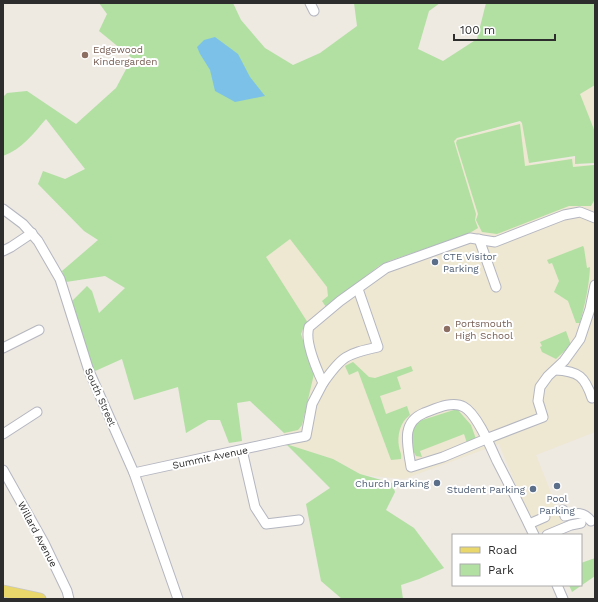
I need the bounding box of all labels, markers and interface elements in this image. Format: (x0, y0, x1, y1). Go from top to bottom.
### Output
scale bar (454, 16, 555, 42)
text: 100 m (460, 23, 495, 37)
place label: Edgewood Kindergarden (93, 44, 157, 67)
marker: Edgewood Kindergarden (80, 50, 90, 60)
place label: CTE Visitor Parking (443, 251, 497, 274)
marker: CTE Visitor Parking (430, 257, 440, 267)
place label: Portsmouth High School (455, 318, 513, 341)
marker: Portsmouth High School (442, 324, 452, 334)
street label: South Street (83, 366, 119, 429)
street label: Summit Avenue (171, 444, 249, 471)
place label: Church Parking (355, 478, 430, 489)
marker: Church Parking (432, 478, 442, 488)
marker: Pool Parking (552, 481, 562, 491)
place label: Student Parking (447, 484, 526, 495)
marker: Student Parking (528, 484, 538, 494)
place label: Pool Parking (539, 493, 576, 516)
street label: Willard Avenue (16, 500, 60, 569)
legend (452, 534, 582, 586)
text: Road (488, 543, 517, 557)
text: Park (488, 563, 514, 577)

